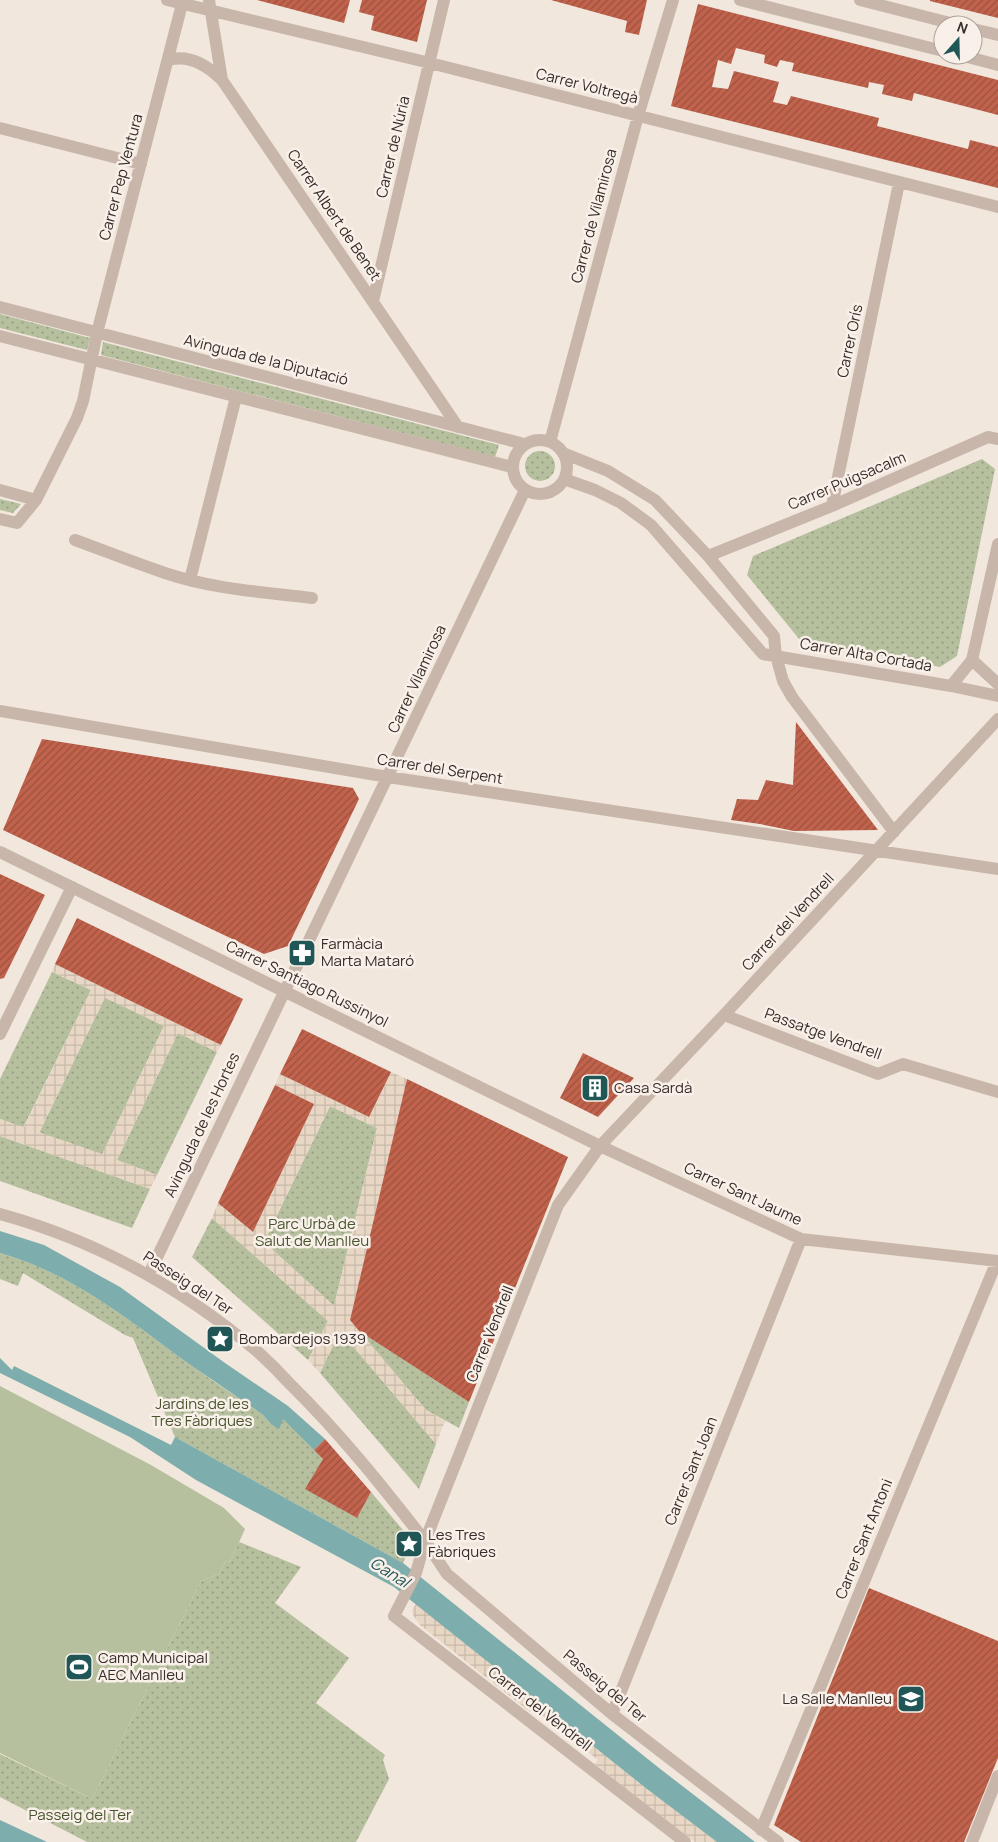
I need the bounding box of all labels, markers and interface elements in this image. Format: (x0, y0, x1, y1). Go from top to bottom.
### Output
north arrow (933, 15, 983, 65)
text: N (955, 17, 971, 38)
street label: Carrer Voltregà (534, 63, 640, 108)
street label: Carrer de Núria (371, 94, 414, 200)
street label: Carrer Pep Ventura (94, 111, 148, 243)
street label: Carrer Albert de Benet (283, 145, 386, 284)
street label: Carrer de Vilamirosa (565, 146, 622, 285)
street label: Carrer Orís (831, 302, 868, 380)
street label: Avinguda de la Diputació (182, 329, 351, 390)
street label: Carrer Puigsacalm (785, 446, 909, 515)
street label: Carrer Vilamirosa (382, 621, 451, 736)
street label: Carrer Alta Cortada (798, 633, 934, 676)
street label: Carrer del Serpent (376, 748, 504, 789)
street label: Carrer del Vendrell (737, 868, 838, 975)
place label: Farmàcia Marta Mataró (321, 933, 414, 971)
street label: Carrer Santiago Russinyol (223, 935, 392, 1032)
pharmacy icon: Farmàcia Marta Mataró (287, 938, 317, 968)
street label: Passatge Vendrell (762, 1003, 885, 1064)
street label: Avinguda de les Hortes (159, 1049, 244, 1201)
building icon: Casa Sardà (580, 1073, 610, 1103)
place label: Casa Sardà (614, 1077, 692, 1098)
street label: Carrer Sant Jaume (681, 1157, 806, 1230)
park label: Parc Urbà de Salut de Manlleu (255, 1213, 369, 1251)
street label: Passeig del Ter (139, 1246, 238, 1320)
street label: Carrer Vendrell (461, 1282, 518, 1385)
place icon: Bombardejos 1939 (205, 1324, 235, 1354)
place label: Bombardejos 1939 (239, 1328, 366, 1349)
park label: Jardins de les Tres Fàbriques (152, 1393, 253, 1431)
street label: Carrer Sant Joan (659, 1413, 722, 1528)
street label: Carrer Sant Antoni (830, 1476, 897, 1602)
place label: Les Tres Fàbriques (428, 1524, 496, 1562)
place icon: Les Tres Fàbriques (394, 1529, 424, 1559)
water label: Canal (366, 1551, 416, 1594)
street label: Passeig del Ter (559, 1644, 652, 1727)
place label: Camp Municipal AEC Manlleu (98, 1647, 208, 1685)
sports icon: Camp Municipal AEC Manlleu (64, 1652, 94, 1682)
street label: Carrer del Vendrell (484, 1661, 597, 1756)
school or university icon: La Salle Manlleu (896, 1684, 926, 1714)
place label: La Salle Manlleu (782, 1688, 892, 1709)
park label: Passeig del Ter (28, 1804, 132, 1825)

